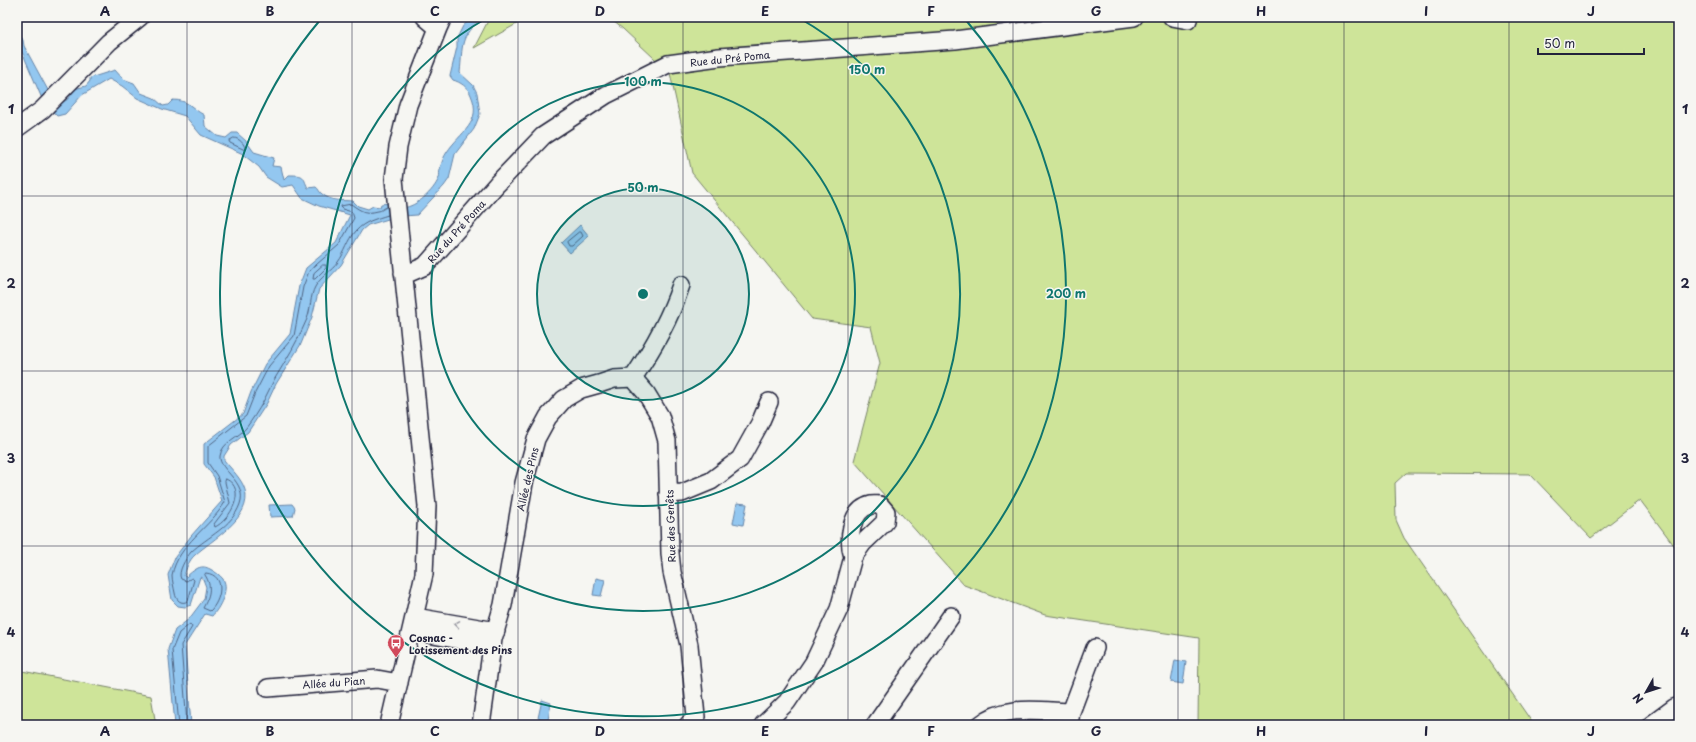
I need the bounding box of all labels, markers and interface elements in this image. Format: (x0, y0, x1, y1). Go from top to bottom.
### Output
text: A (100, 1, 110, 20)
text: B (266, 1, 275, 20)
text: C (430, 1, 440, 20)
text: D (595, 1, 605, 20)
text: E (761, 1, 769, 20)
text: F (927, 1, 935, 20)
text: G (1091, 1, 1101, 20)
text: H (1256, 1, 1266, 20)
text: I (1424, 1, 1428, 20)
text: J (1587, 1, 1595, 20)
scale bar (1538, 30, 1644, 56)
text: 50 m (1544, 34, 1575, 52)
street label: Rue du Pré Poma (689, 46, 771, 70)
text: 150 m (849, 60, 885, 78)
text: 100 m (624, 72, 662, 90)
text: 1 (8, 99, 14, 118)
text: 1 (1682, 99, 1688, 118)
text: 50 m (627, 178, 659, 196)
street label: Rue du Pré Poma (424, 196, 489, 266)
text: 2 (6, 273, 16, 292)
text: 2 (1680, 273, 1690, 292)
text: 200 m (1046, 284, 1086, 302)
centre of rings (636, 287, 650, 301)
street label: Allée des Pins (512, 445, 542, 512)
text: 3 (7, 448, 16, 467)
text: 3 (1681, 448, 1690, 467)
street label: Rue des Genêts (661, 489, 679, 563)
one-way arrow (454, 620, 460, 629)
text: 4 (7, 622, 16, 641)
text: 4 (1681, 622, 1690, 641)
place label: Cosnac - Lotissement des Pins (409, 630, 512, 657)
bus stop icon: Cosnac - Lotissement des Pins (386, 633, 406, 658)
street label: Allée du Pian (302, 672, 366, 692)
north arrow (1626, 672, 1666, 712)
text: N (1628, 690, 1647, 707)
text: A (100, 721, 110, 740)
text: B (266, 721, 275, 740)
text: C (430, 721, 440, 740)
text: D (595, 721, 605, 740)
text: E (761, 721, 769, 740)
text: F (927, 721, 935, 740)
text: G (1091, 721, 1101, 740)
text: H (1256, 721, 1266, 740)
text: I (1424, 721, 1428, 740)
text: J (1587, 721, 1595, 740)

